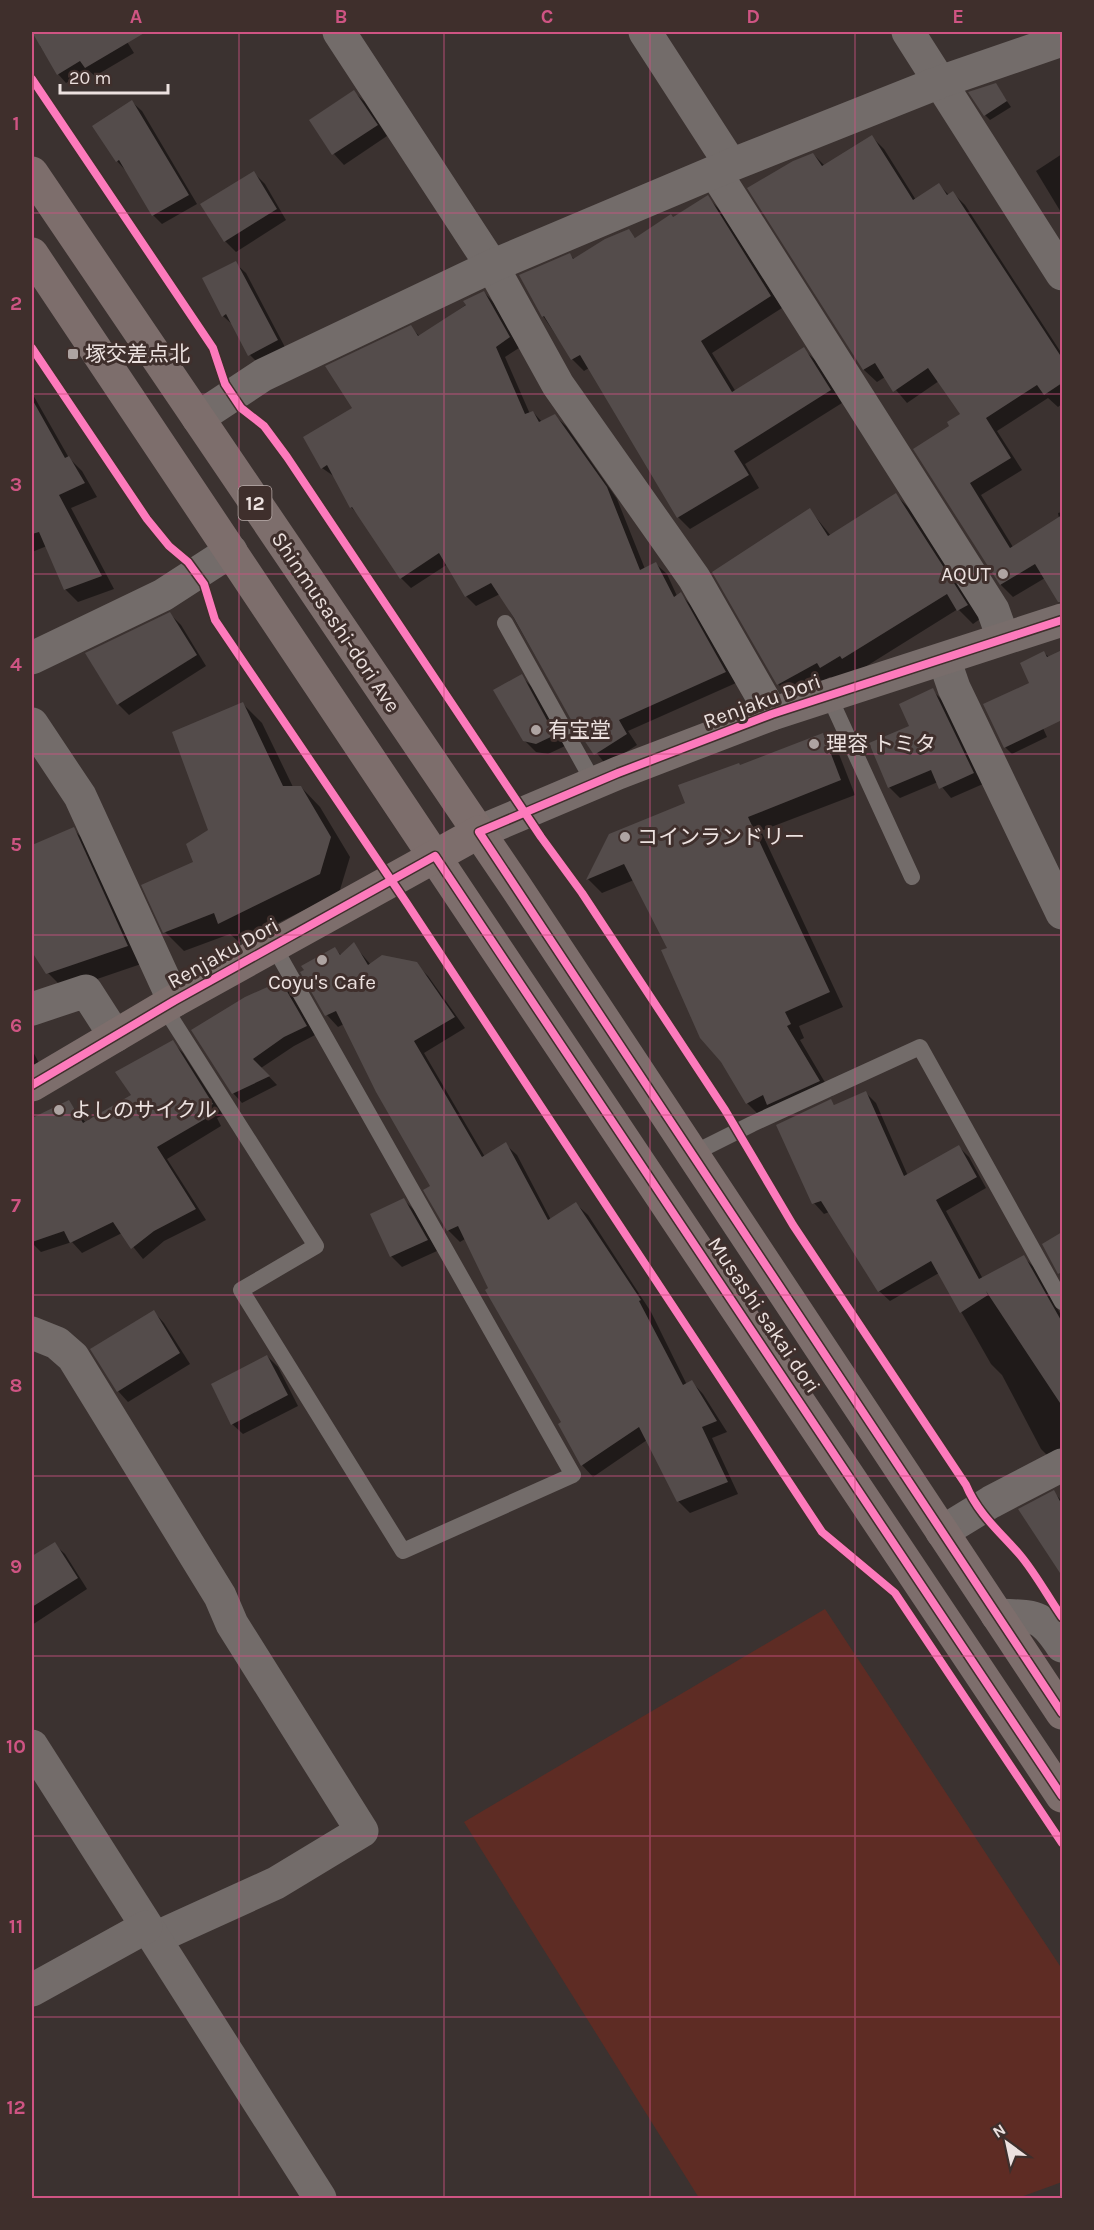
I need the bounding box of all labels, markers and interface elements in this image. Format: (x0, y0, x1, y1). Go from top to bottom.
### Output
text: A (130, 5, 143, 28)
text: B (335, 5, 347, 28)
text: C (541, 5, 553, 28)
text: D (746, 5, 760, 28)
text: E (952, 5, 964, 28)
scale bar (60, 57, 168, 95)
text: 20 m (69, 67, 111, 89)
text: 1 (12, 112, 20, 135)
text: 2 (10, 292, 22, 315)
place label: 塚交差点北 (85, 342, 190, 366)
marker: 塚交差点北 (66, 347, 80, 361)
text: 3 (10, 473, 22, 496)
road number: 12 (238, 486, 272, 520)
street label: Shinmusashi-dori Ave (267, 527, 405, 717)
place label: AQUT (941, 562, 991, 586)
marker: AQUT (996, 567, 1010, 581)
text: 4 (10, 653, 22, 676)
street label: Renjaku Dori (700, 669, 824, 733)
place label: 有宝堂 (548, 718, 611, 742)
marker: 有宝堂 (529, 723, 543, 737)
place label: 理容 トミタ (826, 732, 936, 756)
marker: 理容 トミタ (807, 737, 821, 751)
place label: コインランドリー (637, 825, 805, 849)
marker: コインランドリー (618, 830, 632, 844)
text: 5 (10, 833, 22, 856)
street label: Renjaku Dori (163, 913, 283, 993)
marker: Coyu's Cafe (315, 953, 329, 967)
place label: Coyu's Cafe (268, 970, 376, 994)
text: 6 (10, 1014, 22, 1037)
place label: よしのサイクル (71, 1098, 217, 1122)
marker: よしのサイクル (52, 1103, 66, 1117)
text: 7 (11, 1194, 21, 1217)
street label: Musashi sakai dori (703, 1232, 825, 1398)
text: 8 (10, 1374, 22, 1397)
text: 9 (10, 1555, 22, 1578)
text: 10 (6, 1735, 26, 1758)
text: 11 (9, 1915, 23, 1938)
text: 12 (6, 2096, 26, 2119)
north arrow (977, 2113, 1037, 2173)
text: N (989, 2120, 1009, 2142)

